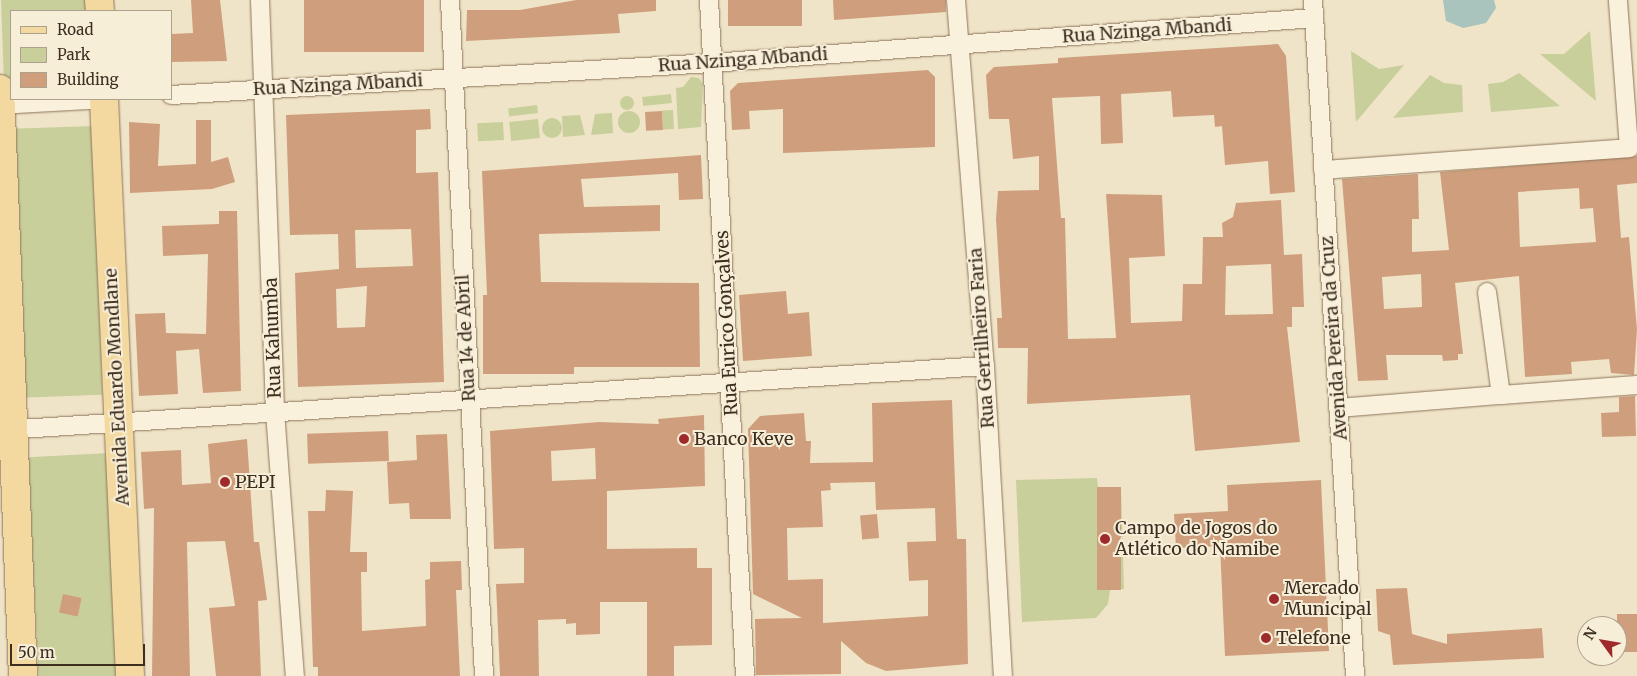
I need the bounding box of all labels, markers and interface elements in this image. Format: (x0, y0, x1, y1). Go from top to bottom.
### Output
legend (10, 10, 172, 100)
street label: Rua Nzinga Mbandi (1061, 14, 1233, 48)
text: Road (57, 20, 93, 39)
street label: Rua Nzinga Mbandi (657, 43, 829, 77)
text: Park (57, 45, 90, 64)
text: Building (57, 70, 119, 89)
street label: Rua Nzinga Mbandi (252, 70, 424, 100)
street label: Rua Eurico Gonçalves (711, 230, 743, 416)
street label: Avenida Pereira da Cruz (1316, 235, 1352, 441)
street label: Rua Gerrilheiro Faria (965, 247, 999, 429)
street label: Avenida Eduardo Mondlane (100, 268, 134, 506)
street label: Rua 14 de Abril (452, 274, 480, 402)
street label: Rua Kahumba (260, 277, 286, 399)
place label: Banco Keve (694, 428, 793, 450)
marker: Banco Keve (678, 433, 690, 445)
place label: PEPI (235, 471, 276, 493)
marker: PEPI (219, 476, 231, 488)
place label: Campo de Jogos do Atlético do Namibe (1115, 518, 1279, 560)
marker: Campo de Jogos do Atlético do Namibe (1099, 533, 1111, 545)
place label: Mercado Municipal (1284, 578, 1371, 620)
marker: Mercado Municipal (1268, 593, 1280, 605)
north arrow (1577, 616, 1627, 666)
text: N (1580, 624, 1601, 643)
place label: Telefone (1276, 627, 1351, 649)
marker: Telefone (1260, 632, 1272, 644)
scale bar (12, 634, 148, 666)
text: 50 m (18, 643, 55, 662)

